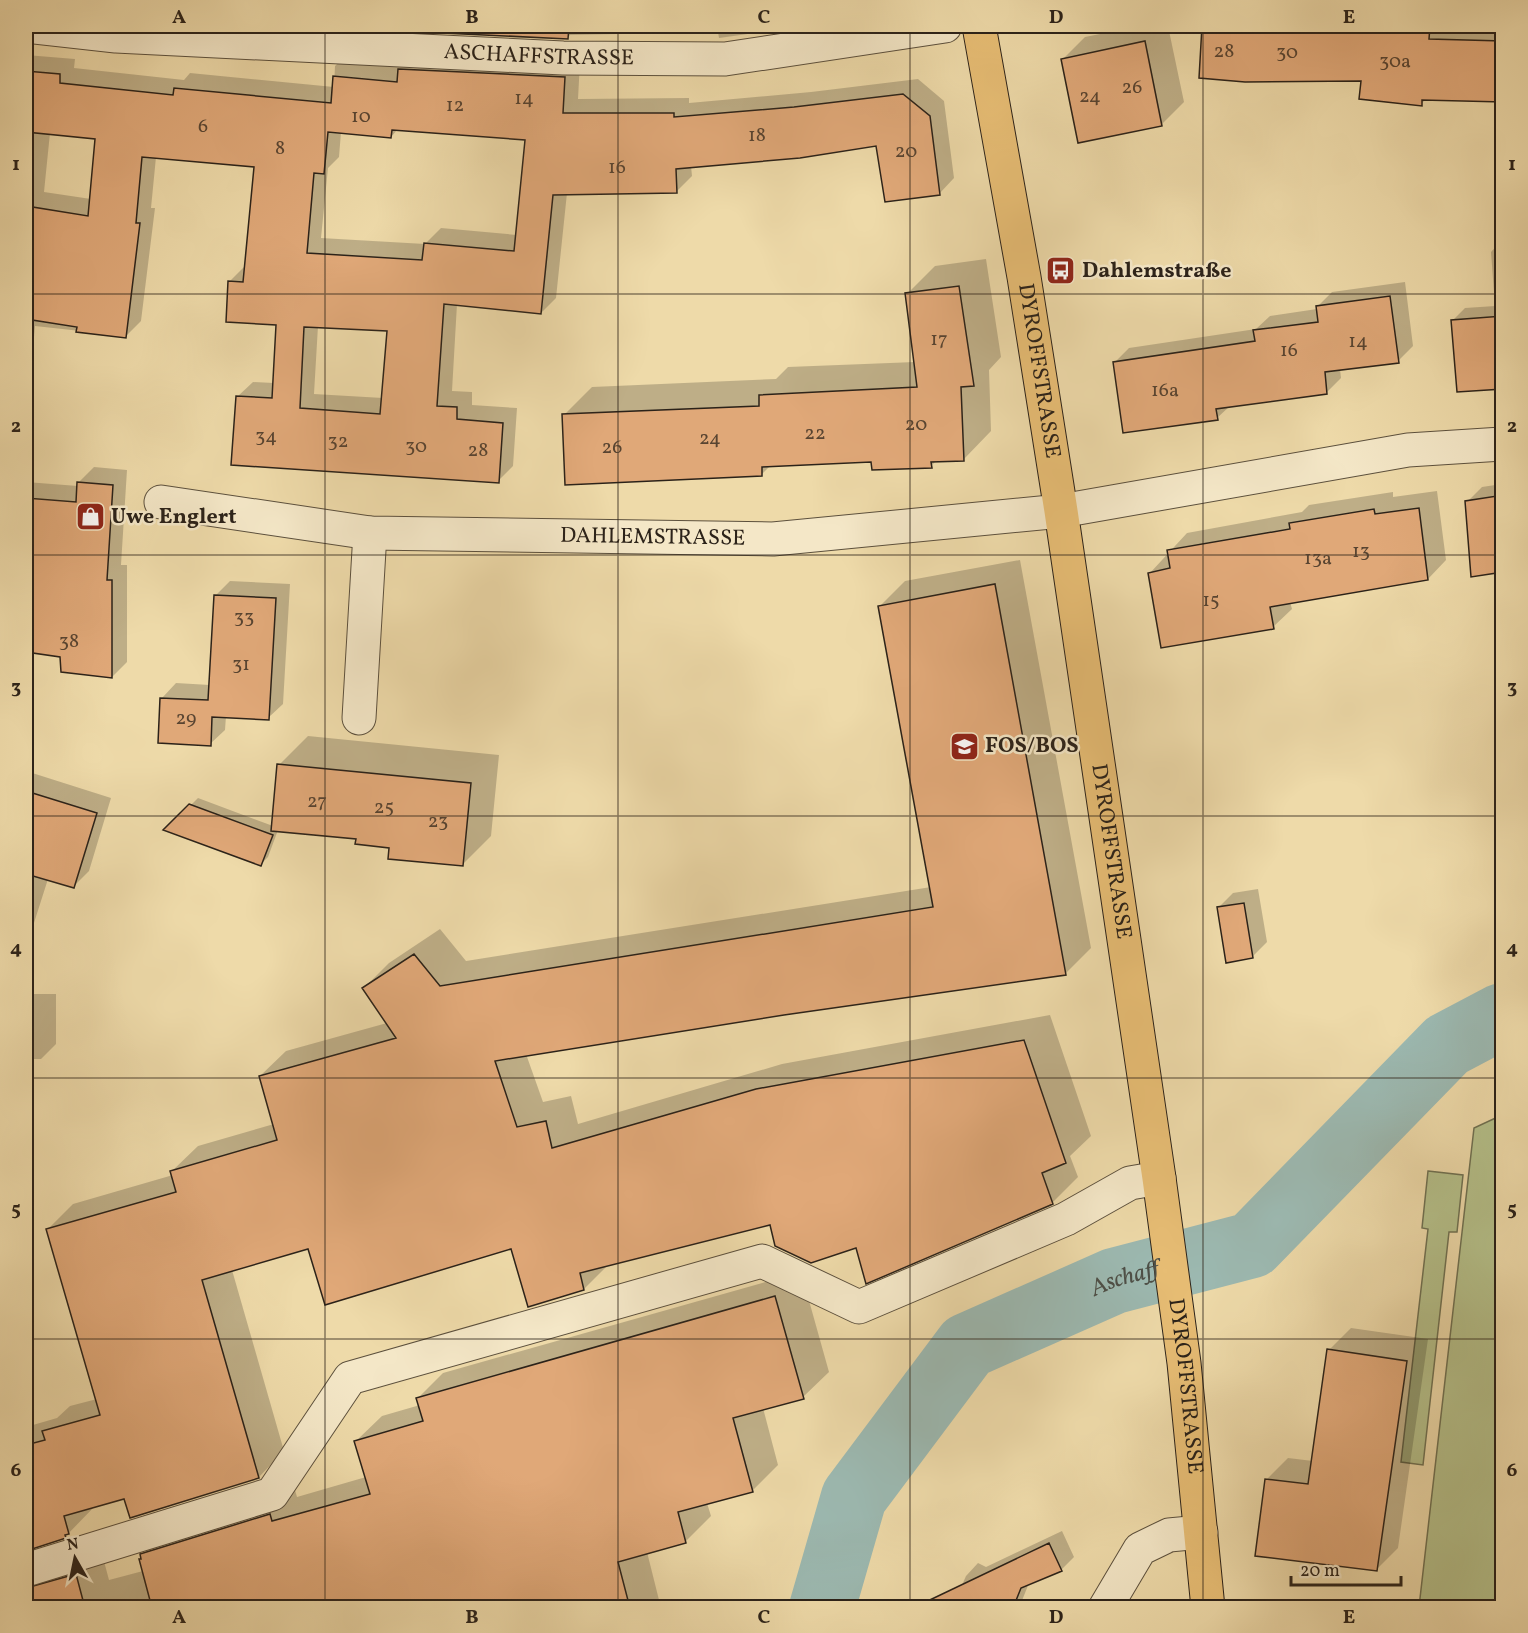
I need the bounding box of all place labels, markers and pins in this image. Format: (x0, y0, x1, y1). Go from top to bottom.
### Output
bus stop icon: Dahlemstraße (1045, 255, 1077, 287)
place label: Dahlemstraße (1082, 256, 1232, 287)
shop icon: Uwe Englert (74, 501, 106, 533)
place label: Uwe Englert (111, 502, 236, 533)
school or university icon: FOS/BOS (948, 730, 980, 762)
place label: FOS/BOS (985, 731, 1079, 762)

